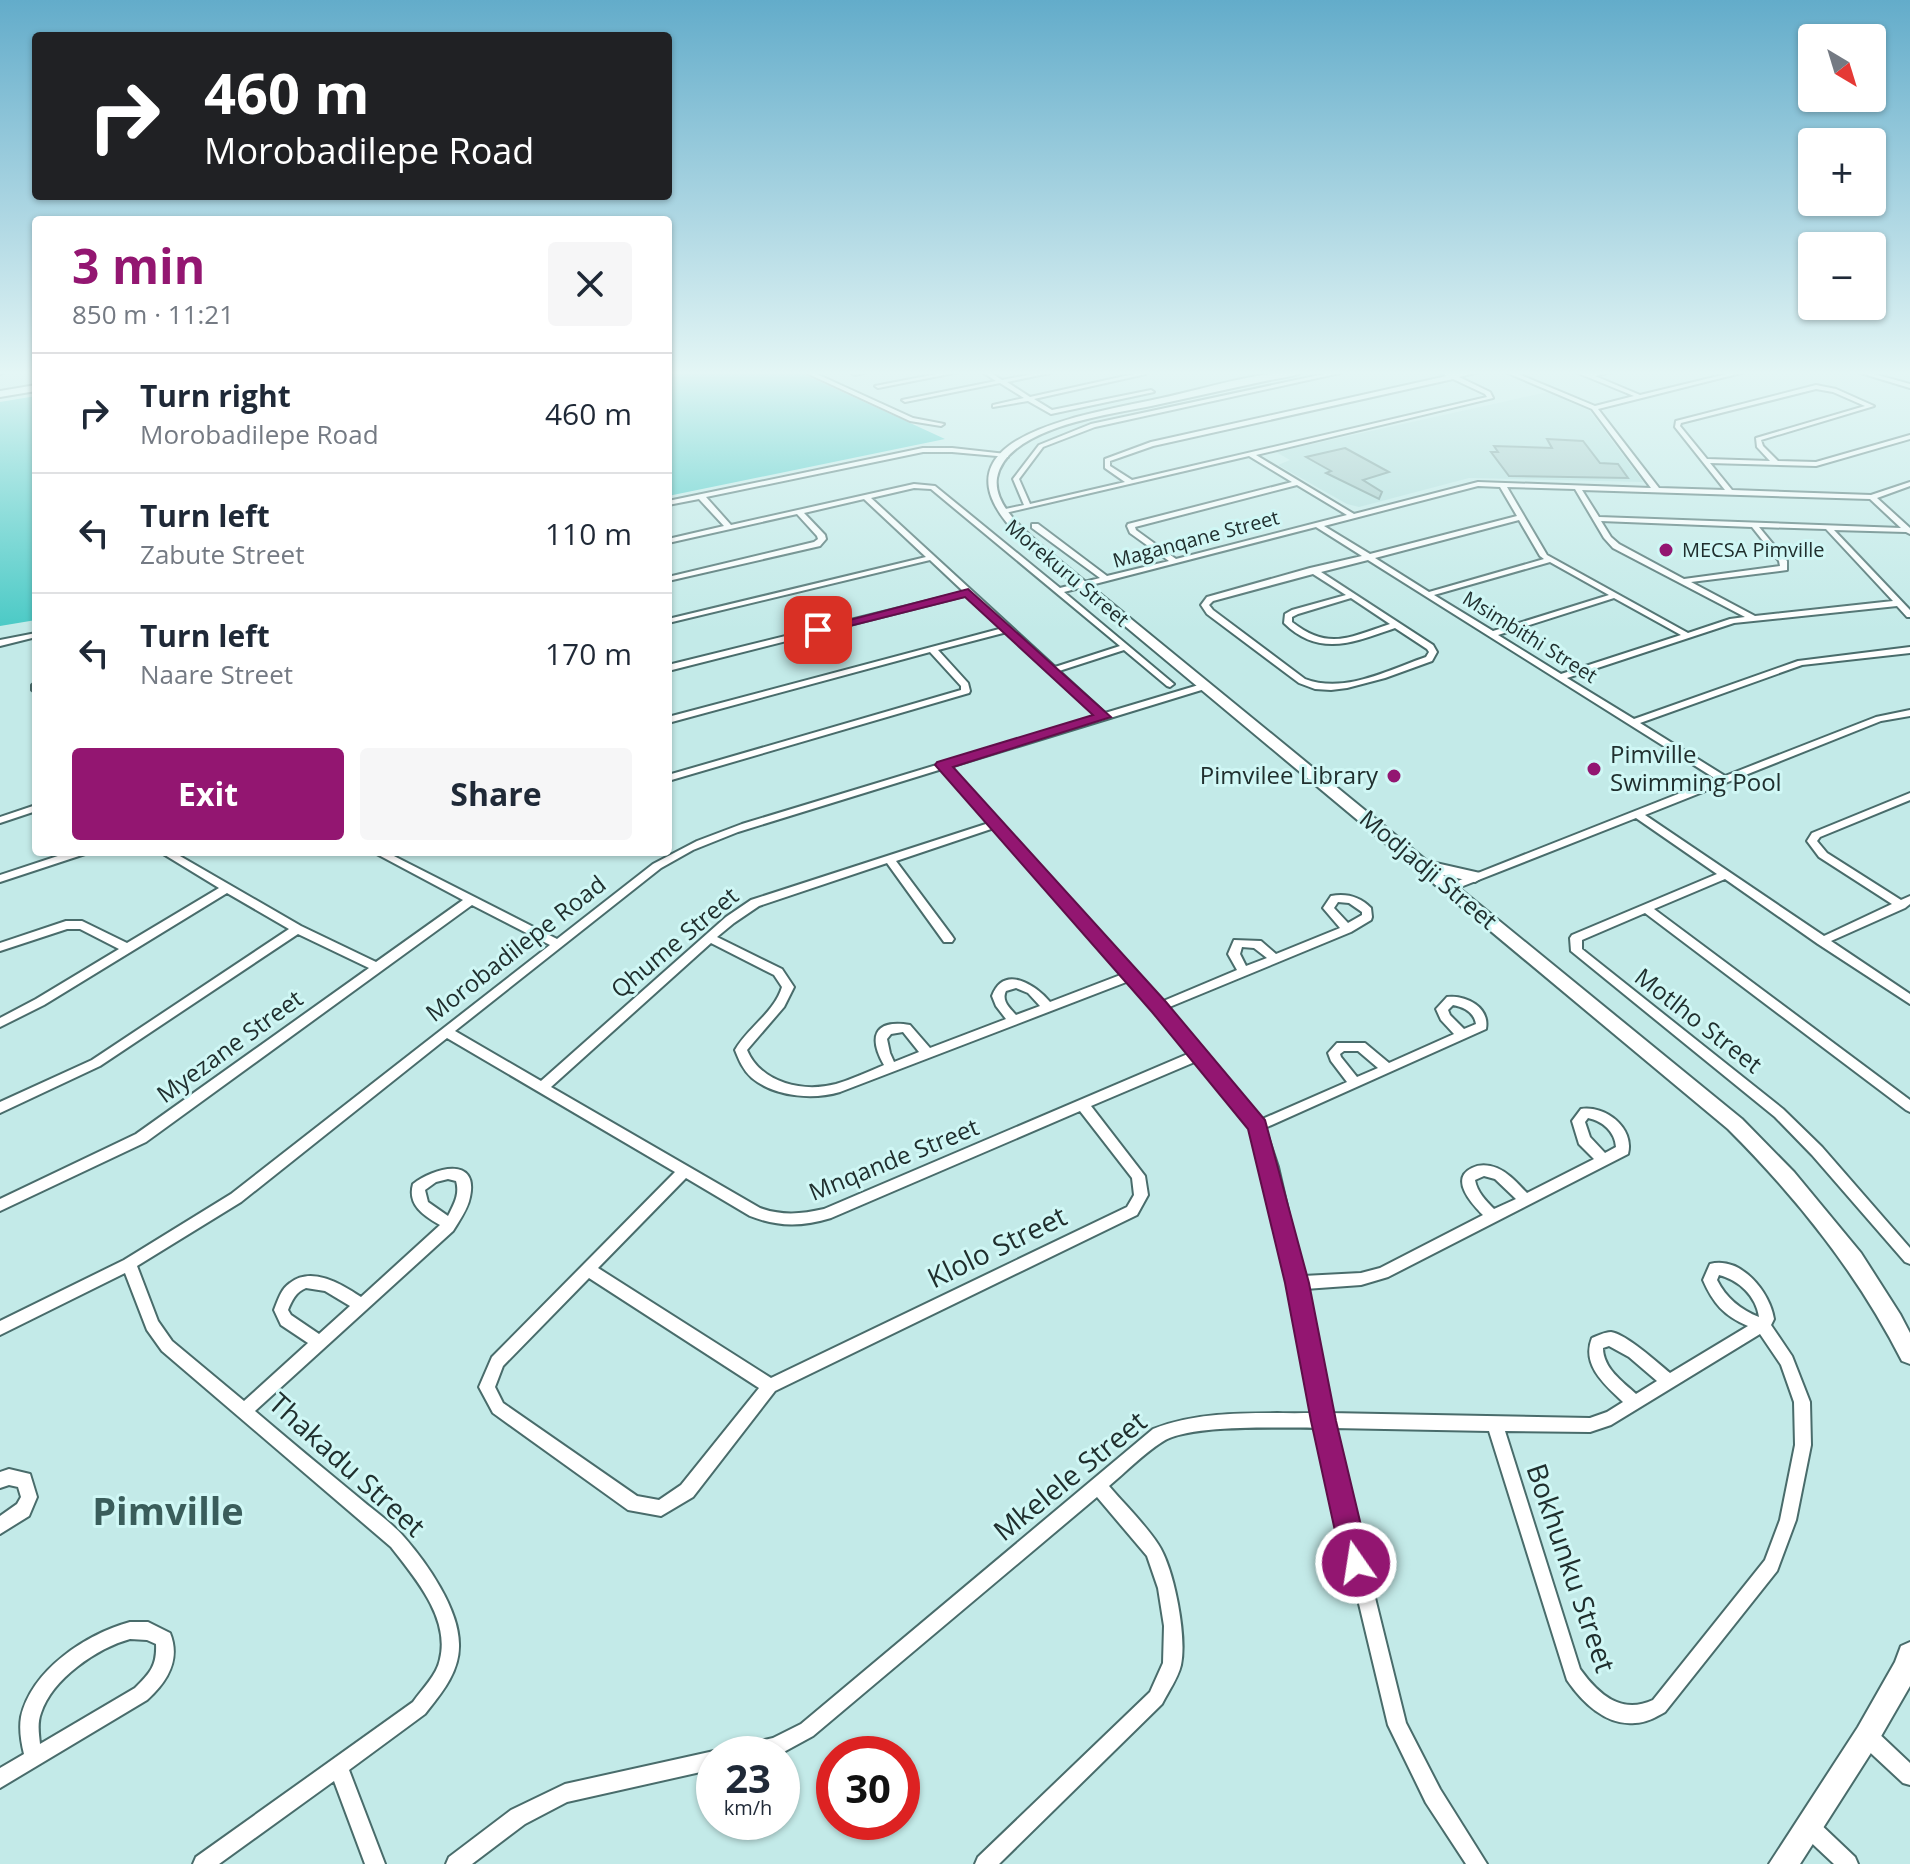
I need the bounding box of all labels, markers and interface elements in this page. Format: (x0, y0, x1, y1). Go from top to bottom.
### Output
north arrow (1798, 24, 1886, 112)
map controls (1798, 24, 1886, 320)
text: 460 m (204, 54, 370, 130)
icon: right (72, 64, 176, 168)
text: Morobadilepe Road (204, 126, 534, 175)
button: + (1798, 128, 1886, 216)
button: − (1798, 232, 1886, 320)
text: 3 min (72, 233, 205, 298)
button: close (548, 242, 632, 326)
text: 850 m · 11:21 (72, 296, 234, 332)
text: Turn right (140, 375, 291, 416)
icon: right (72, 391, 116, 435)
text: 460 m (545, 393, 632, 434)
text: Morobadilepe Road (140, 416, 379, 452)
text: Turn left (140, 495, 270, 536)
street label: Maganqane Street (1110, 503, 1282, 574)
icon: left (72, 511, 116, 555)
text: 110 m (545, 513, 632, 554)
street label: Morekuru Street (1000, 513, 1135, 632)
text: Zabute Street (140, 536, 304, 572)
place label: MECSA Pimville (1682, 536, 1824, 563)
marker: MECSA Pimville (1657, 541, 1675, 559)
street label: Msimbithi Street (1458, 584, 1603, 689)
pin (784, 596, 852, 664)
icon: arrive (796, 608, 840, 652)
text: Turn left (140, 615, 270, 656)
icon: left (72, 631, 116, 675)
text: 170 m (545, 633, 632, 674)
text: Naare Street (140, 656, 293, 692)
place label: Pimville Swimming Pool (1610, 737, 1782, 798)
button: Exit (72, 748, 344, 840)
button: Share (360, 748, 632, 840)
place label: Pimvilee Library (1200, 758, 1379, 791)
marker: Pimville Swimming Pool (1585, 760, 1603, 778)
marker: Pimvilee Library (1385, 767, 1403, 785)
street label: Modjadji Street (1353, 802, 1505, 936)
street label: Morobadilepe Road (418, 867, 612, 1029)
street label: Qhume Street (603, 879, 745, 1005)
street label: Motlho Street (1628, 960, 1769, 1080)
street label: Myezane Street (149, 982, 309, 1110)
street label: Mnqande Street (804, 1110, 983, 1208)
street label: Klolo Street (921, 1196, 1073, 1296)
street label: Thakadu Street (261, 1384, 434, 1545)
street label: Mkelele Street (985, 1402, 1154, 1549)
street label: Bokhunku Street (1518, 1458, 1625, 1677)
district label: Pimville (92, 1484, 244, 1536)
position arrow (1314, 1521, 1398, 1605)
speed limit sign: 30 (816, 1736, 920, 1840)
text: 23 (725, 1750, 771, 1805)
text: km/h (724, 1794, 772, 1821)

